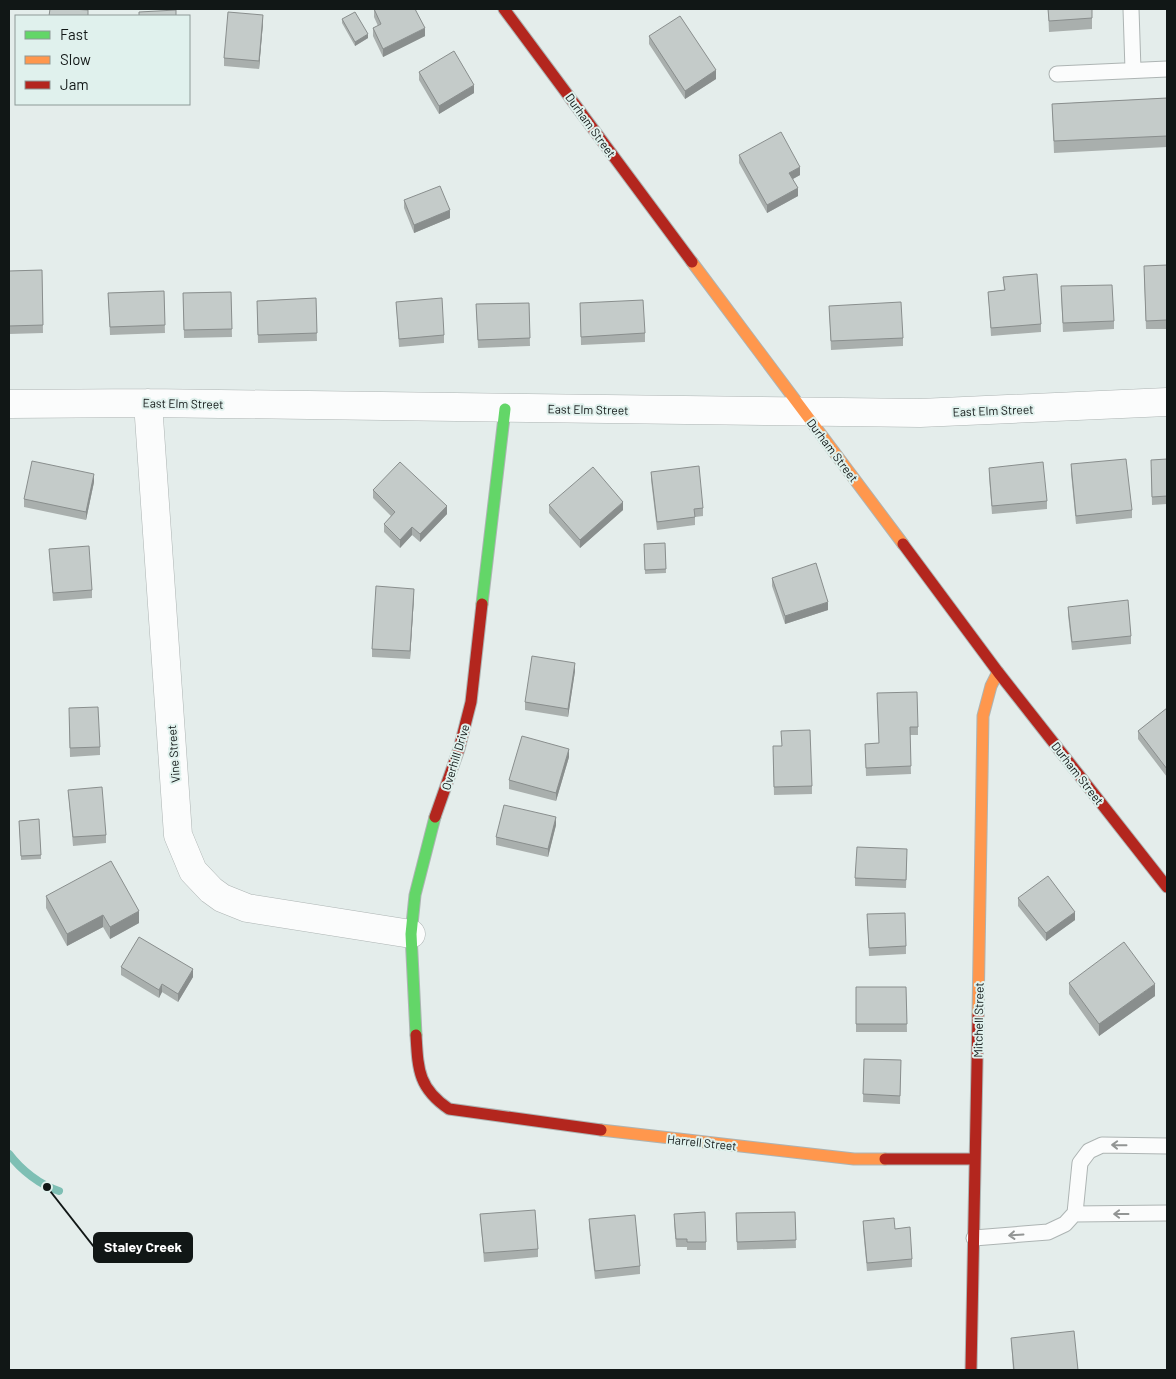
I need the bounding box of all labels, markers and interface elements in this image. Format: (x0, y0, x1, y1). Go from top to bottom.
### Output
legend (15, 15, 190, 105)
text: Fast (60, 25, 88, 43)
text: Slow (60, 50, 91, 68)
text: Jam (60, 75, 89, 93)
street label: Durham Street (563, 90, 619, 160)
street label: East Elm Street (142, 395, 224, 411)
street label: East Elm Street (547, 401, 629, 417)
street label: East Elm Street (952, 402, 1034, 418)
street label: Durham Street (805, 416, 861, 484)
street label: Overhill Drive (438, 722, 472, 792)
street label: Vine Street (164, 725, 182, 783)
street label: Durham Street (1049, 739, 1107, 807)
street label: Mitchell Street (970, 982, 986, 1058)
street label: Harrell Street (667, 1131, 737, 1153)
one-way arrow (1111, 1140, 1127, 1150)
one-way arrow (1113, 1209, 1129, 1219)
one-way arrow (1008, 1231, 1024, 1240)
callout: Staley Creek (94, 1233, 192, 1262)
text: Staley Creek (104, 1238, 183, 1255)

